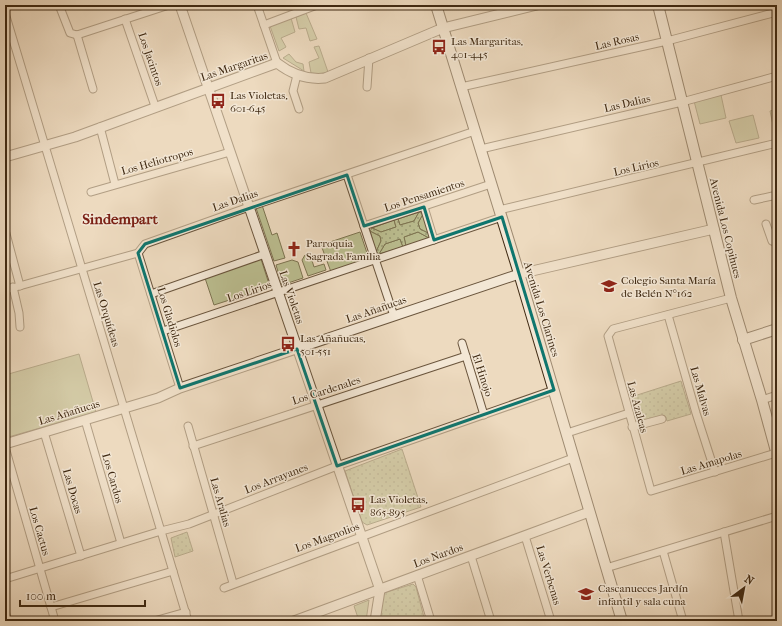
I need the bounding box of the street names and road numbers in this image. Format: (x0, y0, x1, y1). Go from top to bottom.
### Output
street label: Las Rosas (594, 30, 640, 53)
street label: Los Jacintos (135, 31, 166, 88)
street label: Las Margaritas (199, 49, 269, 84)
street label: Las Dalias (603, 92, 652, 115)
street label: Los Heliotropos (120, 145, 195, 178)
street label: Los Lirios (612, 156, 660, 179)
street label: Los Pensamientos (382, 176, 466, 215)
street label: Avenida Los Copihues (706, 176, 744, 280)
street label: Las Dalias (211, 187, 260, 214)
street label: Avenida Los Clarines (521, 259, 562, 358)
street label: Las Violetas (276, 269, 307, 325)
street label: Los Lirios (225, 278, 273, 305)
street label: Las Orquídeas (90, 280, 123, 348)
street label: Los Gladiolos (154, 286, 185, 349)
street label: Las Añañucas (344, 293, 408, 326)
street label: El Hinojo (469, 352, 496, 399)
street label: Las Malvas (687, 365, 714, 417)
street label: Los Cardenales (290, 373, 362, 408)
street label: Las Azaleas (624, 380, 651, 434)
street label: Las Añañucas (37, 397, 101, 428)
street label: Las Amapolas (679, 447, 743, 478)
street label: Los Cardos (99, 452, 126, 505)
street label: Los Arrayanes (243, 460, 310, 496)
street label: Las Docas (60, 467, 85, 515)
street label: Las Aralias (207, 476, 234, 528)
street label: Los Cactus (26, 505, 53, 557)
street label: Los Magnolios (293, 520, 361, 555)
street label: Los Nardos (411, 540, 465, 570)
street label: Las Verbenas (533, 544, 564, 606)

